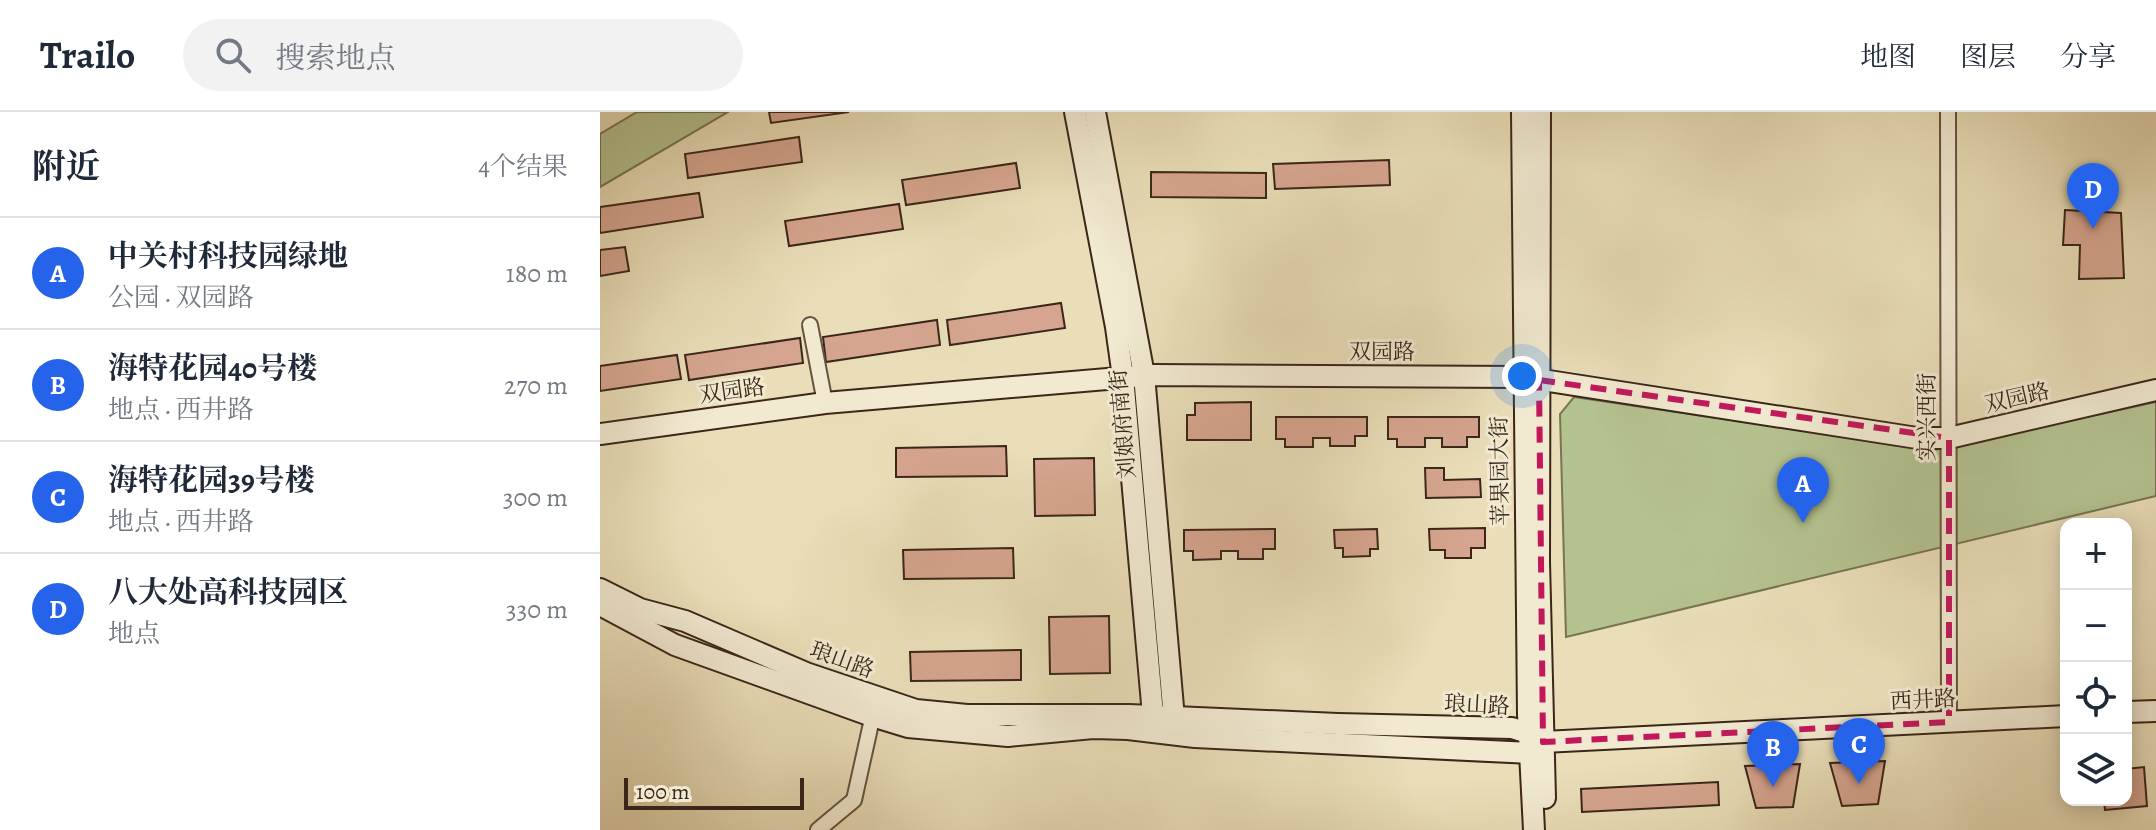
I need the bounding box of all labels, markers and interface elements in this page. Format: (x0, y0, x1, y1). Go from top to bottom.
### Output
search box (183, 19, 743, 91)
text: Trailo (40, 29, 135, 81)
icon: search (211, 33, 255, 77)
text: 搜索地点 (275, 38, 395, 78)
text: 地图 (1860, 38, 1916, 76)
text: 图层 (1960, 38, 2016, 76)
text: 分享 (2060, 38, 2116, 76)
text: 附近 (32, 143, 100, 190)
text: 4个结果 (478, 149, 568, 184)
pin: D (2067, 163, 2119, 229)
text: 中关村科技园绿地 (108, 236, 348, 276)
text: A (50, 256, 66, 291)
text: 180 m (506, 256, 568, 291)
text: 公园 · 双园路 (108, 280, 253, 315)
street label: 双园路 (1349, 337, 1415, 367)
text: 海特花园40号楼 (108, 348, 317, 388)
your location (1502, 356, 1542, 396)
text: B (50, 368, 66, 403)
text: 270 m (504, 368, 568, 403)
street label: 刘娘府南街 (1103, 368, 1143, 480)
street label: 双园路 (697, 372, 767, 410)
street label: 实兴西街 (1912, 373, 1942, 461)
street label: 双园路 (1981, 376, 2053, 420)
text: 地点 · 西井路 (108, 392, 253, 427)
street label: 苹果园大街 (1484, 416, 1516, 526)
pin: A (1777, 457, 1829, 523)
text: 海特花园39号楼 (108, 460, 315, 500)
text: C (50, 480, 66, 515)
text: 300 m (503, 480, 568, 515)
text: 地点 · 西井路 (108, 504, 253, 539)
map controls (2060, 518, 2132, 806)
button: + (2060, 518, 2132, 590)
text: 八大处高科技园区 (108, 572, 348, 612)
button: − (2060, 590, 2132, 662)
text: D (49, 592, 67, 627)
text: 330 m (506, 592, 568, 627)
text: 地点 (108, 616, 160, 651)
street label: 琅山路 (806, 635, 878, 685)
button: locate (2060, 662, 2132, 734)
street label: 西井路 (1889, 683, 1957, 717)
street label: 琅山路 (1443, 688, 1511, 722)
pin: C (1833, 718, 1885, 784)
pin: B (1747, 721, 1799, 787)
button: layers (2060, 734, 2132, 806)
scale bar (624, 774, 804, 810)
text: 100 m (636, 777, 690, 807)

